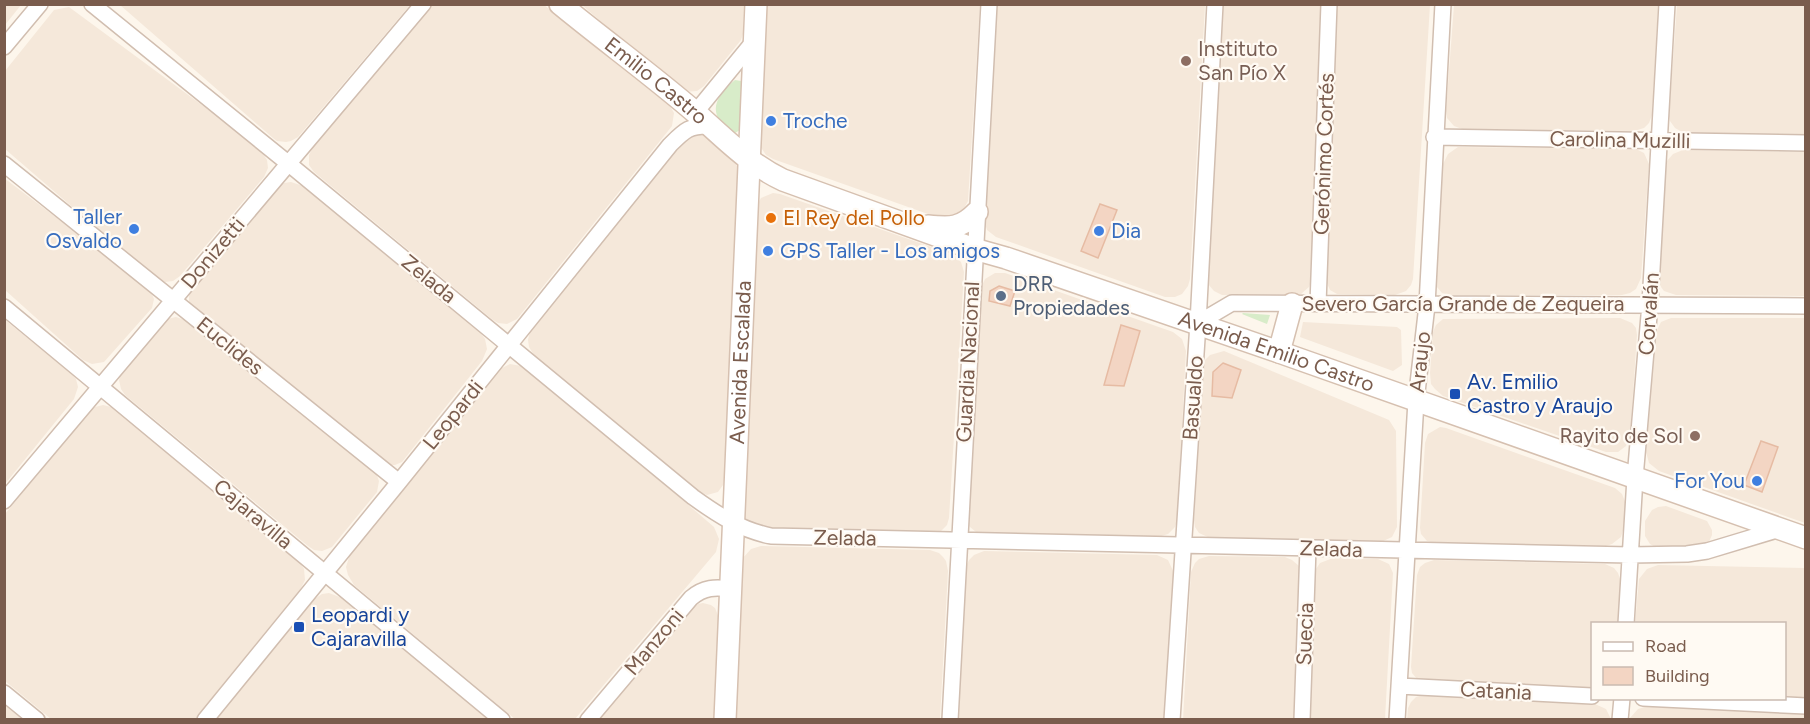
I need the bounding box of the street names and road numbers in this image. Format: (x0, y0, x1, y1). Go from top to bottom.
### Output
street label: Emilio Castro (600, 31, 713, 129)
street label: Gerónimo Cortés (1308, 73, 1339, 235)
street label: Carolina Muzilli (1549, 126, 1691, 153)
street label: Donizetti (175, 212, 250, 294)
street label: Zelada (397, 249, 462, 308)
street label: Corvalán (1633, 272, 1664, 356)
street label: Avenida Escalada (724, 280, 756, 445)
street label: Guardia Nacional (951, 281, 984, 443)
street label: Severo García Grande de Zequeira (1302, 291, 1624, 316)
street label: Avenida Emilio Castro (1175, 305, 1378, 397)
street label: Euclides (192, 311, 269, 380)
street label: Araujo (1404, 330, 1435, 394)
street label: Basualdo (1177, 355, 1208, 441)
street label: Leopardi (417, 375, 488, 454)
street label: Cajaravilla (209, 473, 298, 554)
street label: Zelada (813, 524, 877, 551)
street label: Zelada (1299, 535, 1363, 562)
street label: Suecia (1291, 602, 1318, 666)
street label: Manzoni (619, 603, 689, 680)
street label: Catania (1460, 676, 1533, 705)

